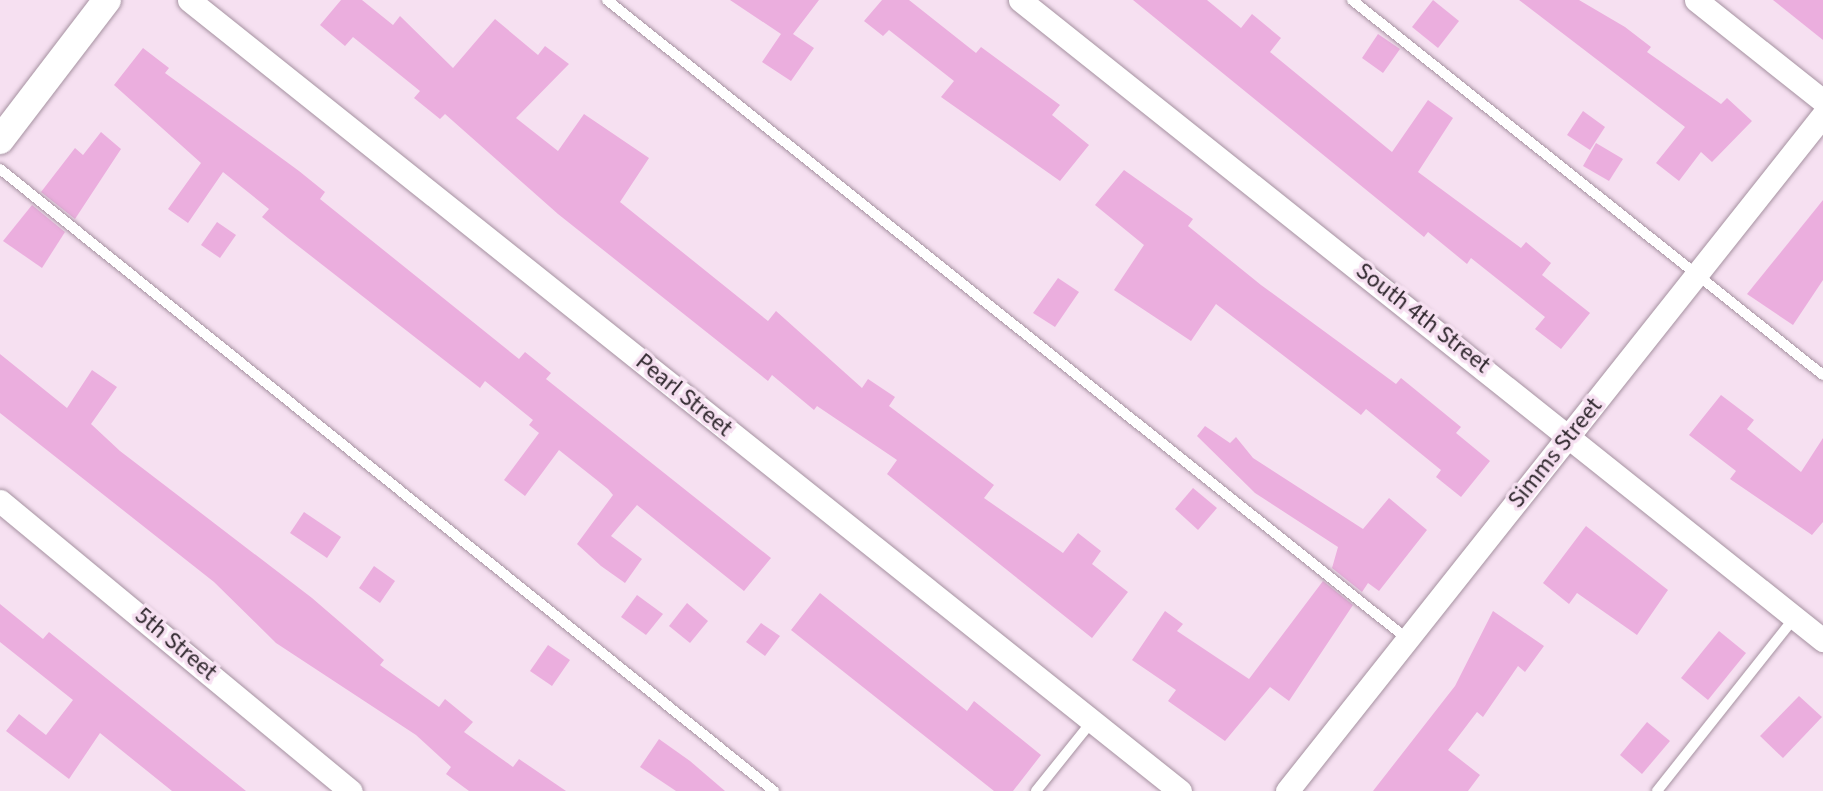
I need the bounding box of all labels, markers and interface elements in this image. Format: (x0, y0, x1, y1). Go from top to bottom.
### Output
street label: South 4th Street (1350, 257, 1496, 379)
street label: Pearl Street (630, 347, 738, 443)
street label: Simms Street (1502, 392, 1608, 514)
street label: 5th Street (129, 601, 223, 687)

